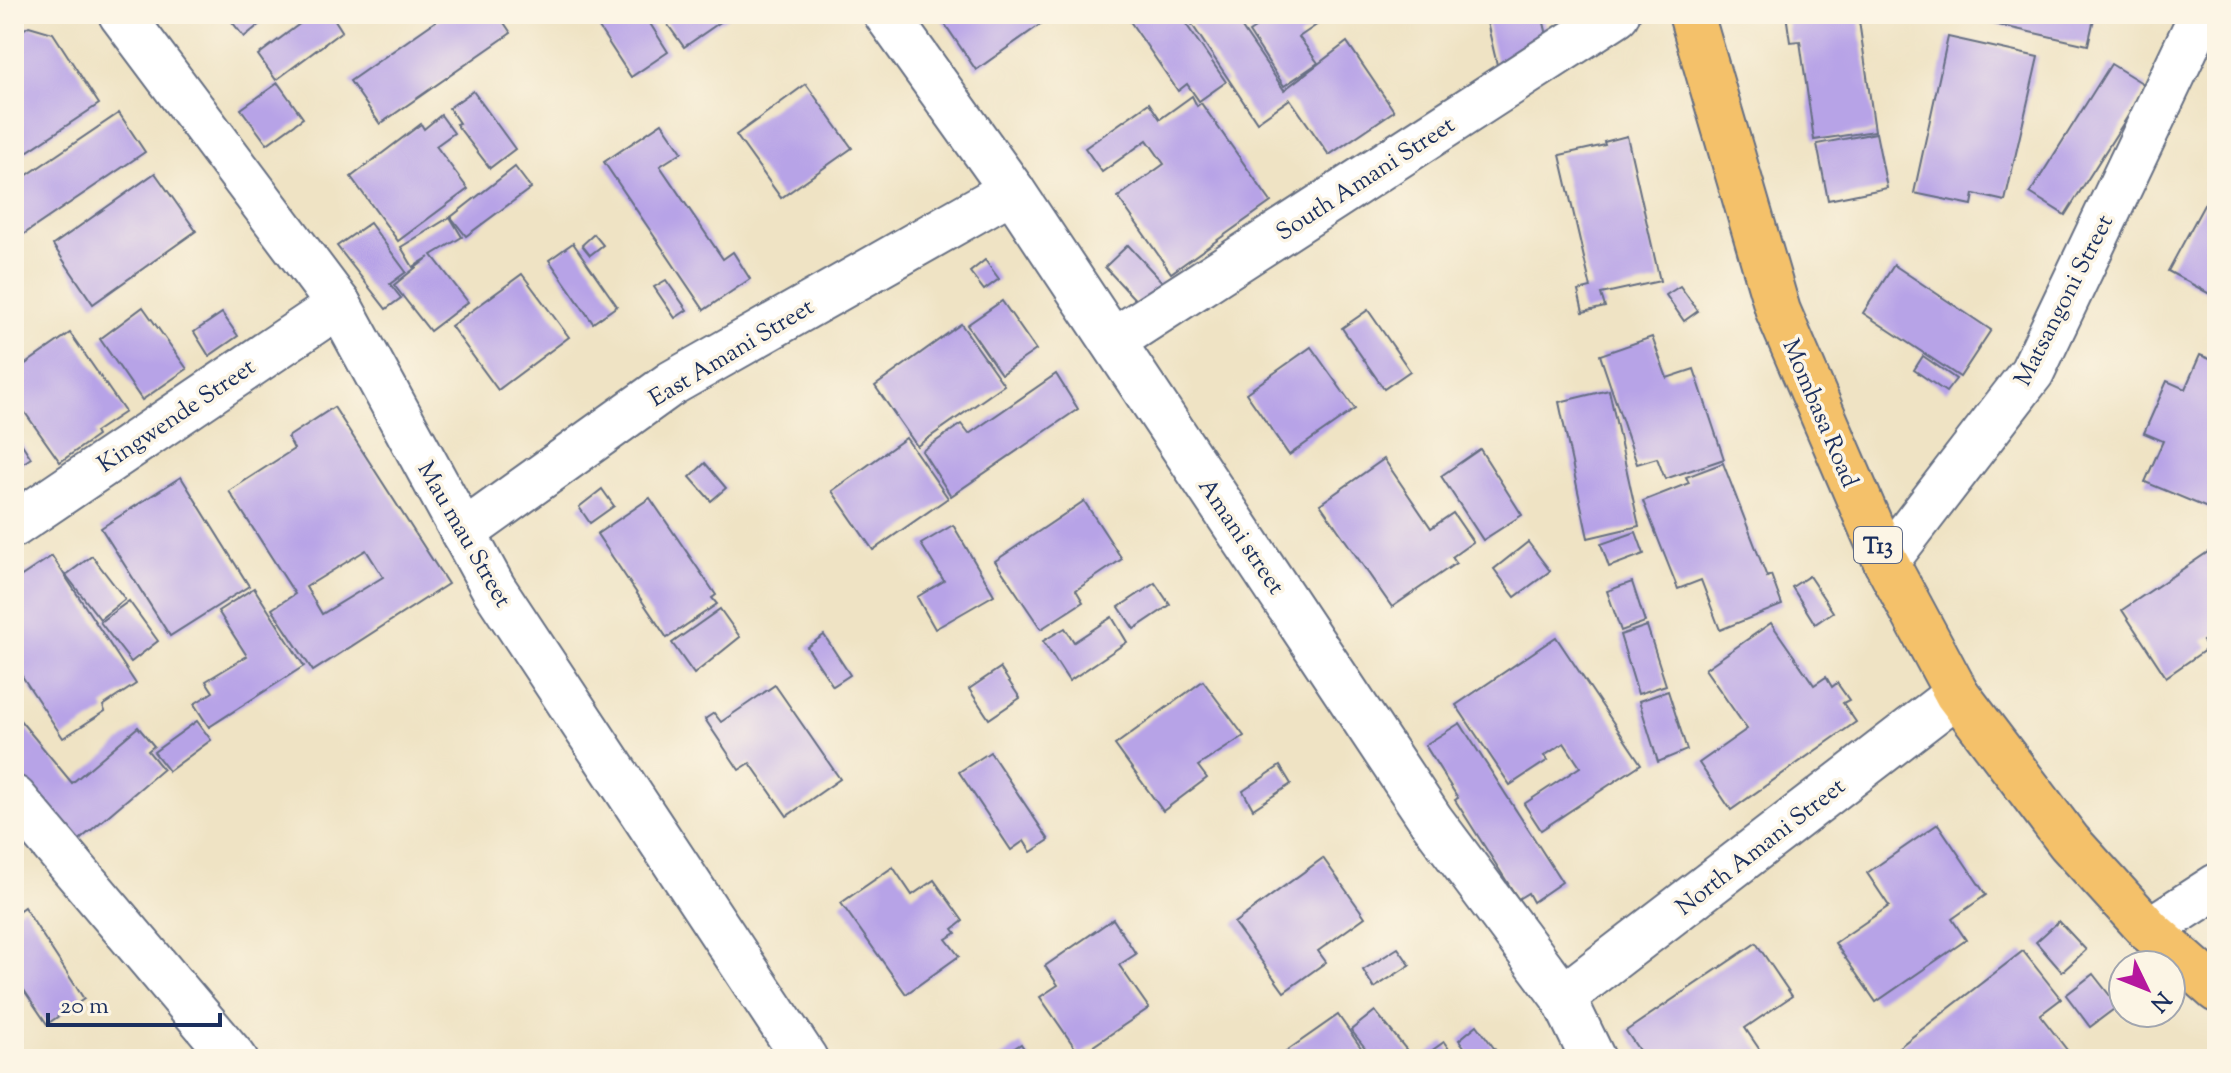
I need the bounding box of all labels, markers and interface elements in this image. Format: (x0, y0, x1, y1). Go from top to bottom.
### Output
street label: South Amani Street (1270, 109, 1462, 250)
street label: Matsangoni Street (2007, 209, 2123, 393)
street label: East Amani Street (643, 291, 821, 416)
street label: Mombasa Road (1773, 334, 1866, 494)
street label: Kingwende Street (91, 351, 263, 482)
street label: Mau mau Street (408, 456, 519, 614)
street label: Amani street (1189, 472, 1292, 602)
road number: T13 (1854, 527, 1902, 563)
street label: North Amani Street (1669, 771, 1853, 925)
north arrow (2107, 949, 2187, 1029)
scale bar (48, 977, 220, 1027)
text: N (2141, 983, 2177, 1018)
text: 20 m (60, 990, 109, 1024)

